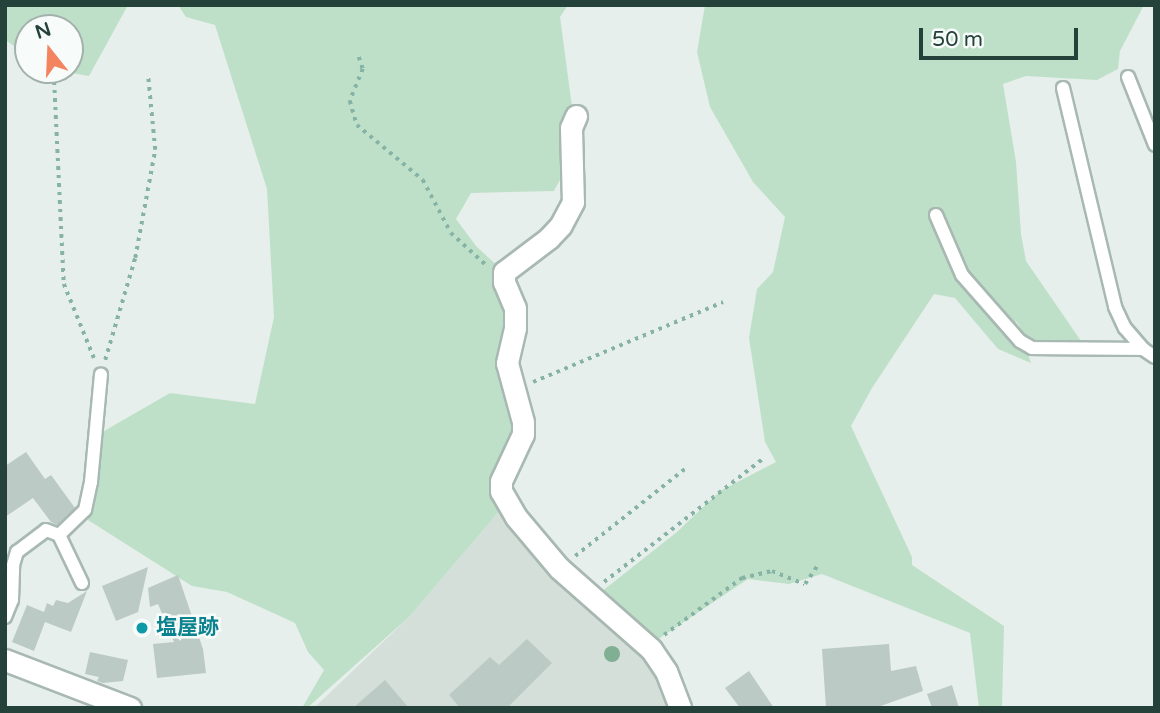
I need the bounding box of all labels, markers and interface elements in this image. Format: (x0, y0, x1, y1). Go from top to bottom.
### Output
north arrow (14, 14, 84, 84)
scale bar (922, 14, 1081, 58)
text: N (32, 18, 54, 44)
text: 50 m (932, 27, 983, 52)
place label: 塩屋跡 (156, 615, 219, 641)
marker: 塩屋跡 (134, 620, 150, 636)

